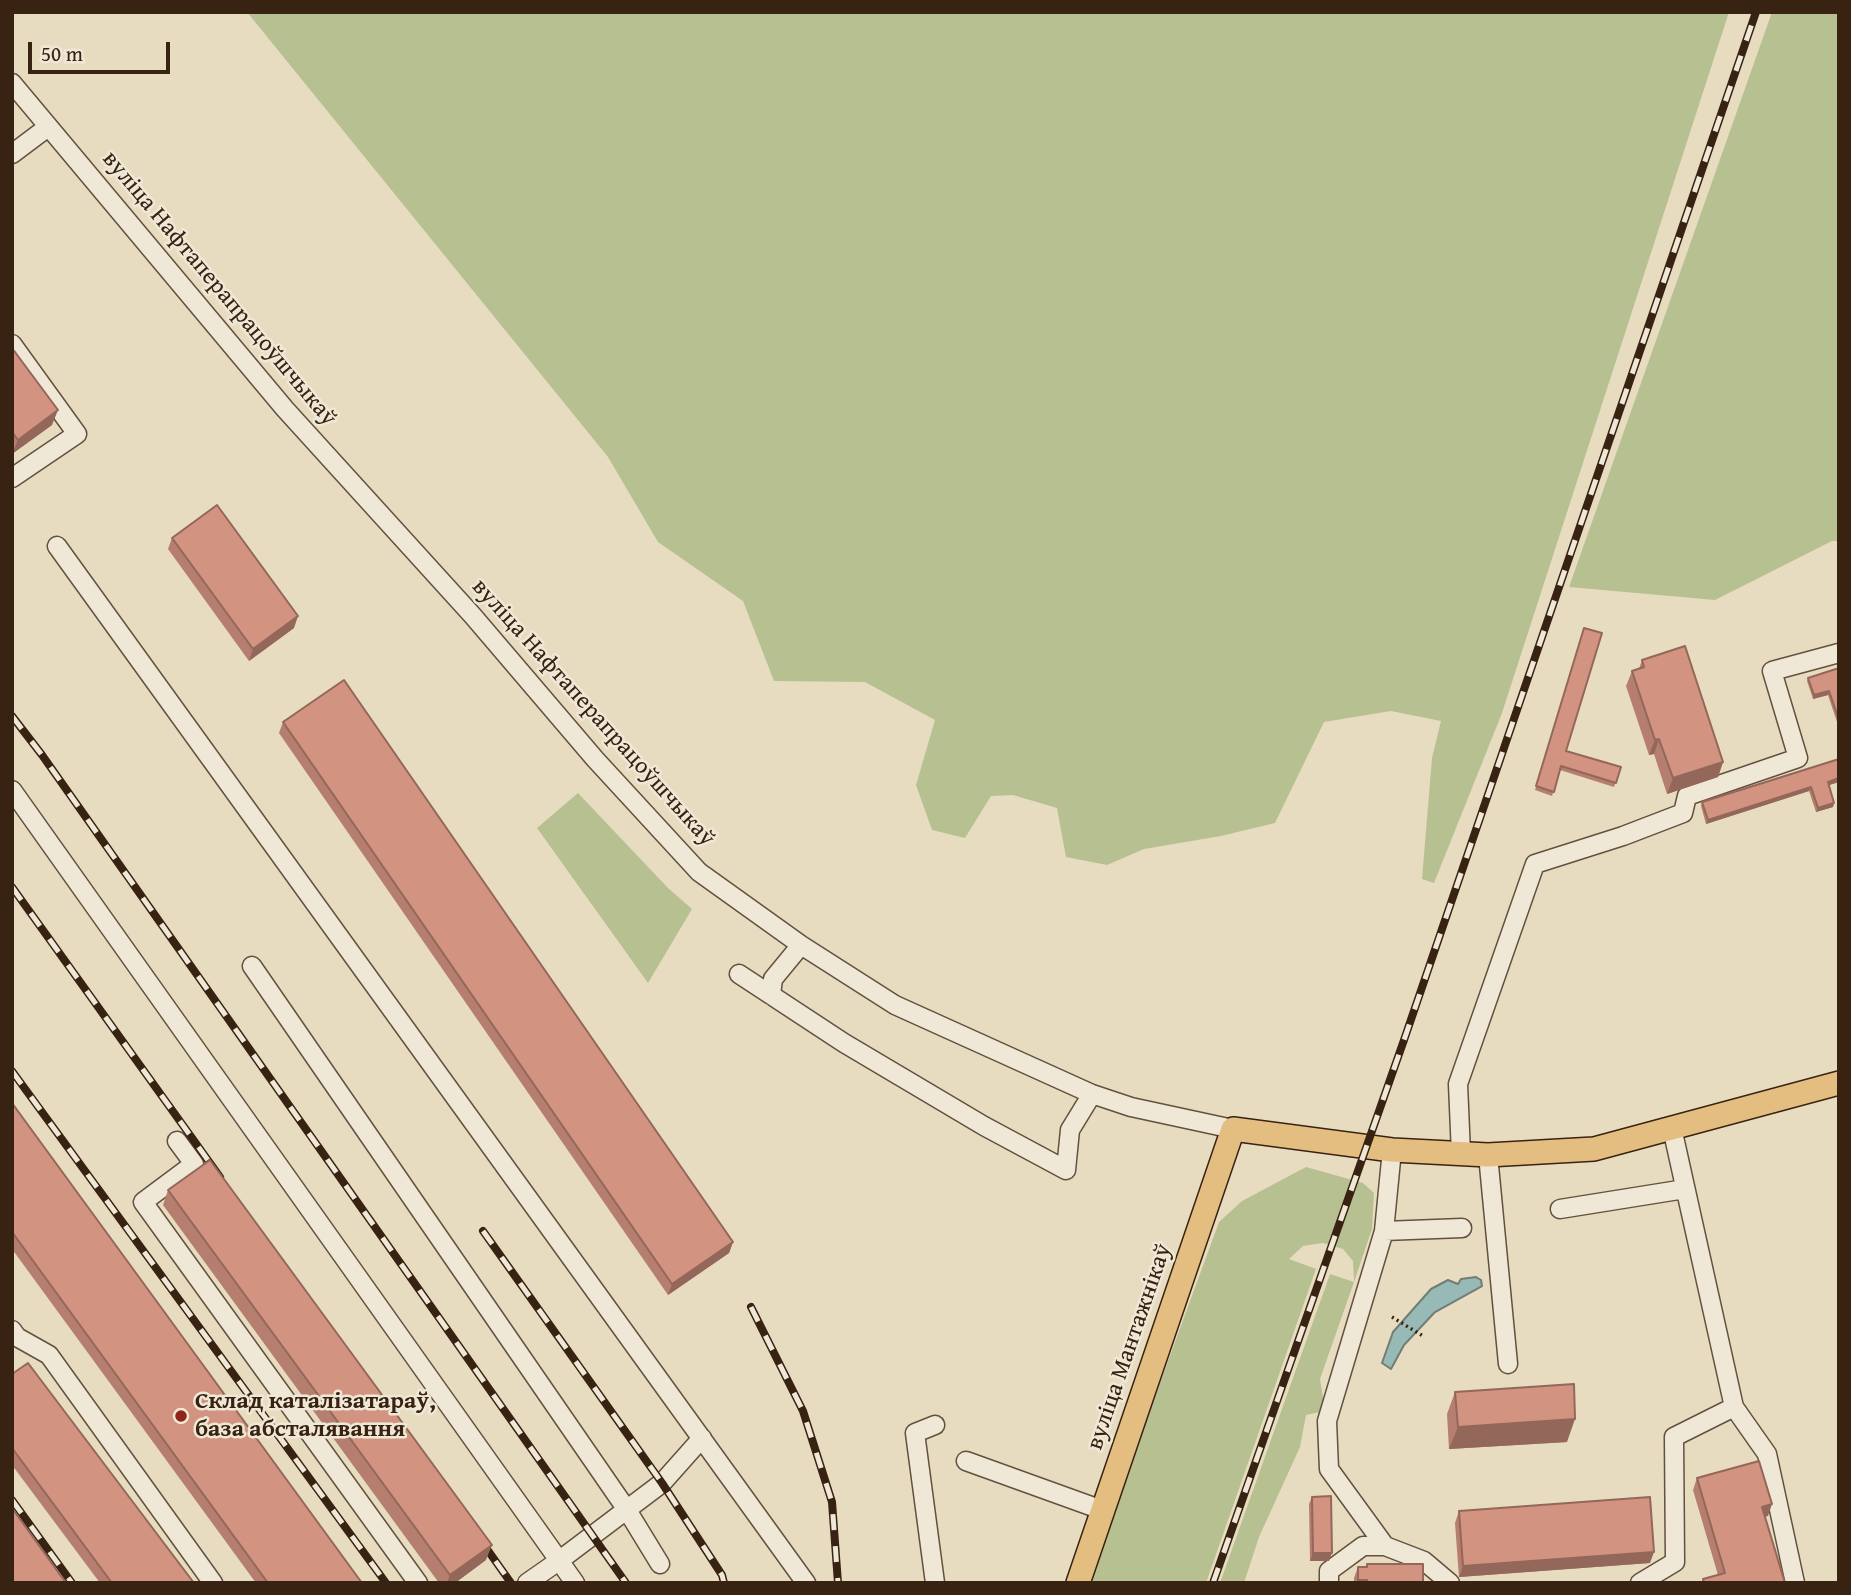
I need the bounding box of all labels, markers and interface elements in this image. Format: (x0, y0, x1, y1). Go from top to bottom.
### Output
scale bar (32, 28, 173, 72)
text: 50 m (41, 38, 83, 69)
street label: вуліца Нафтаперапрацоўшчыкаў (96, 146, 342, 432)
street label: вуліца Нафтаперапрацоўшчыкаў (465, 573, 721, 853)
street label: вуліца Мантажнікаў (1081, 1240, 1179, 1454)
place label: Склад каталізатараў, база абсталявання (195, 1388, 436, 1444)
marker: Склад каталізатараў, база абсталявання (173, 1408, 189, 1424)

